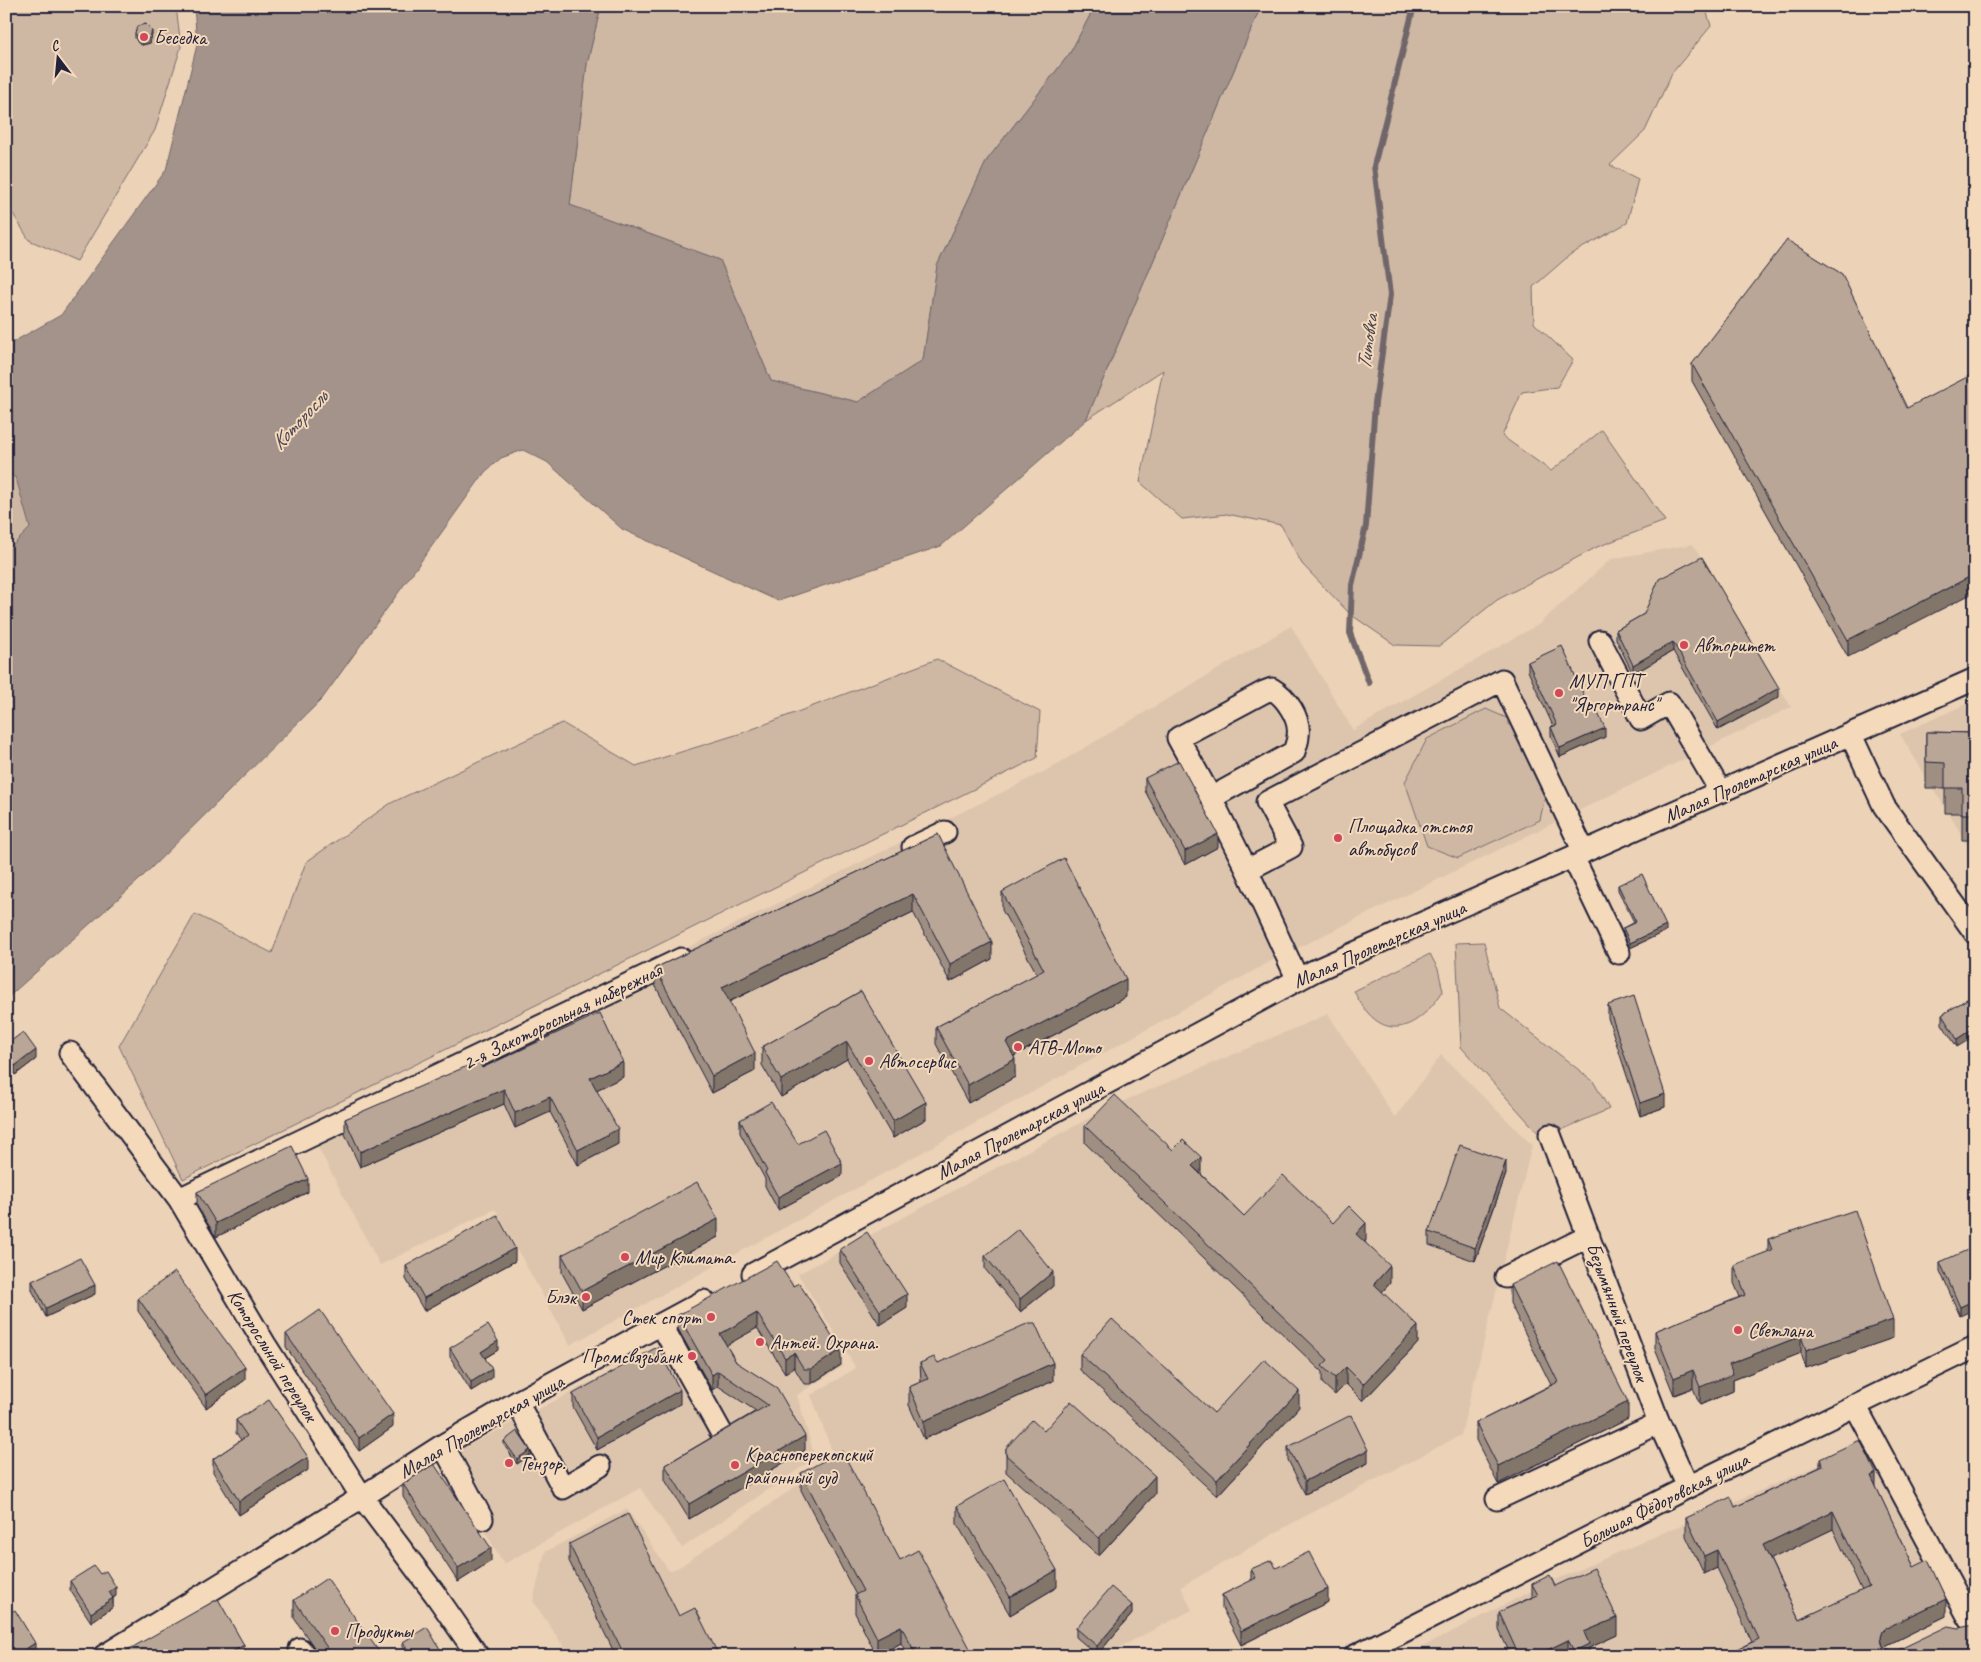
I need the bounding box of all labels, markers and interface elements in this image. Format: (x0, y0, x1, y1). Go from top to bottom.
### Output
place label: Беседка (154, 25, 208, 50)
marker: Беседка (138, 31, 150, 43)
north arrow (32, 32, 82, 82)
text: С (49, 36, 62, 55)
water label: Титовка (1350, 310, 1384, 371)
water label: Которосль (265, 383, 335, 455)
place label: Авторитет (1694, 633, 1777, 658)
marker: Авторитет (1678, 639, 1690, 651)
place label: МУП ГПТ "Яргортранс" (1569, 669, 1663, 717)
marker: МУП ГПТ "Яргортранс" (1553, 687, 1565, 699)
street label: Малая Пролетарская улица (1660, 729, 1842, 829)
place label: Площадка отстоя автобусов (1348, 814, 1474, 862)
marker: Площадка отстоя автобусов (1332, 832, 1344, 844)
street label: Малая Пролетарская улица (1289, 894, 1471, 994)
street label: 2-я Закоторосльная набережная (459, 956, 668, 1076)
place label: АТВ-Мото (1028, 1035, 1103, 1060)
marker: АТВ-Мото (1012, 1041, 1024, 1053)
place label: Автосервис (879, 1049, 957, 1074)
marker: Автосервис (863, 1055, 875, 1067)
street label: Малая Пролетарская улица (932, 1075, 1110, 1185)
street label: Безымянный переулок (1580, 1239, 1655, 1387)
place label: Мир Климата. (635, 1245, 736, 1270)
marker: Мир Климата. (619, 1251, 631, 1263)
street label: Которосльной переулок (222, 1284, 324, 1428)
place label: Блэк (545, 1285, 578, 1310)
marker: Блэк (580, 1291, 592, 1303)
place label: Стек спорт (621, 1305, 702, 1330)
marker: Стек спорт (705, 1311, 717, 1323)
place label: Светлана (1748, 1318, 1815, 1343)
marker: Светлана (1732, 1324, 1744, 1336)
place label: Антей. Охрана. (770, 1330, 878, 1355)
marker: Антей. Охрана. (754, 1336, 766, 1348)
place label: Промсвязьбанк (582, 1344, 684, 1369)
marker: Промсвязьбанк (686, 1350, 698, 1362)
street label: Малая Пролетарская улица (394, 1368, 570, 1484)
place label: Красноперекопский районный суд (745, 1442, 875, 1490)
street label: Большая Фёдоровская улица (1576, 1446, 1754, 1554)
place label: Тензор. (519, 1451, 566, 1476)
marker: Тензор. (503, 1457, 515, 1469)
marker: Красноперекопский районный суд (729, 1459, 741, 1471)
place label: Продукты (345, 1619, 414, 1644)
marker: Продукты (329, 1625, 341, 1637)

